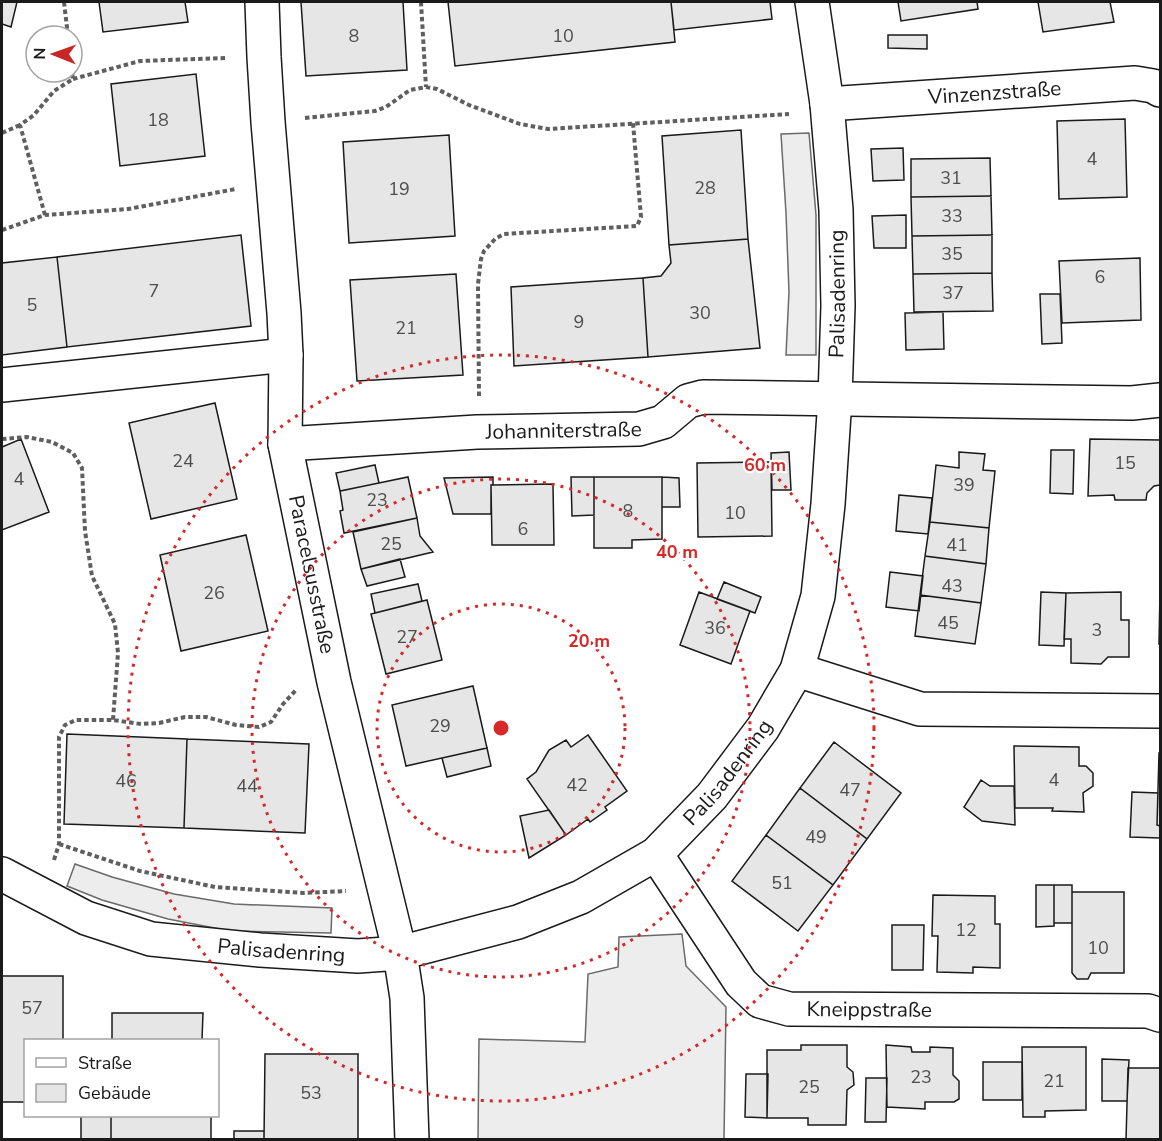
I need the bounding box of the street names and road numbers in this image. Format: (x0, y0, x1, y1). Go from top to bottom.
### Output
street label: Vinzenzstraße (926, 74, 1062, 111)
street label: Palisadenring (822, 229, 852, 358)
street label: Johanniterstraße (484, 415, 642, 446)
street label: Paracelsusstraße (282, 493, 342, 656)
street label: Palisadenring (677, 715, 779, 832)
street label: Palisadenring (216, 932, 346, 969)
street label: Kneippstraße (806, 995, 932, 1024)

